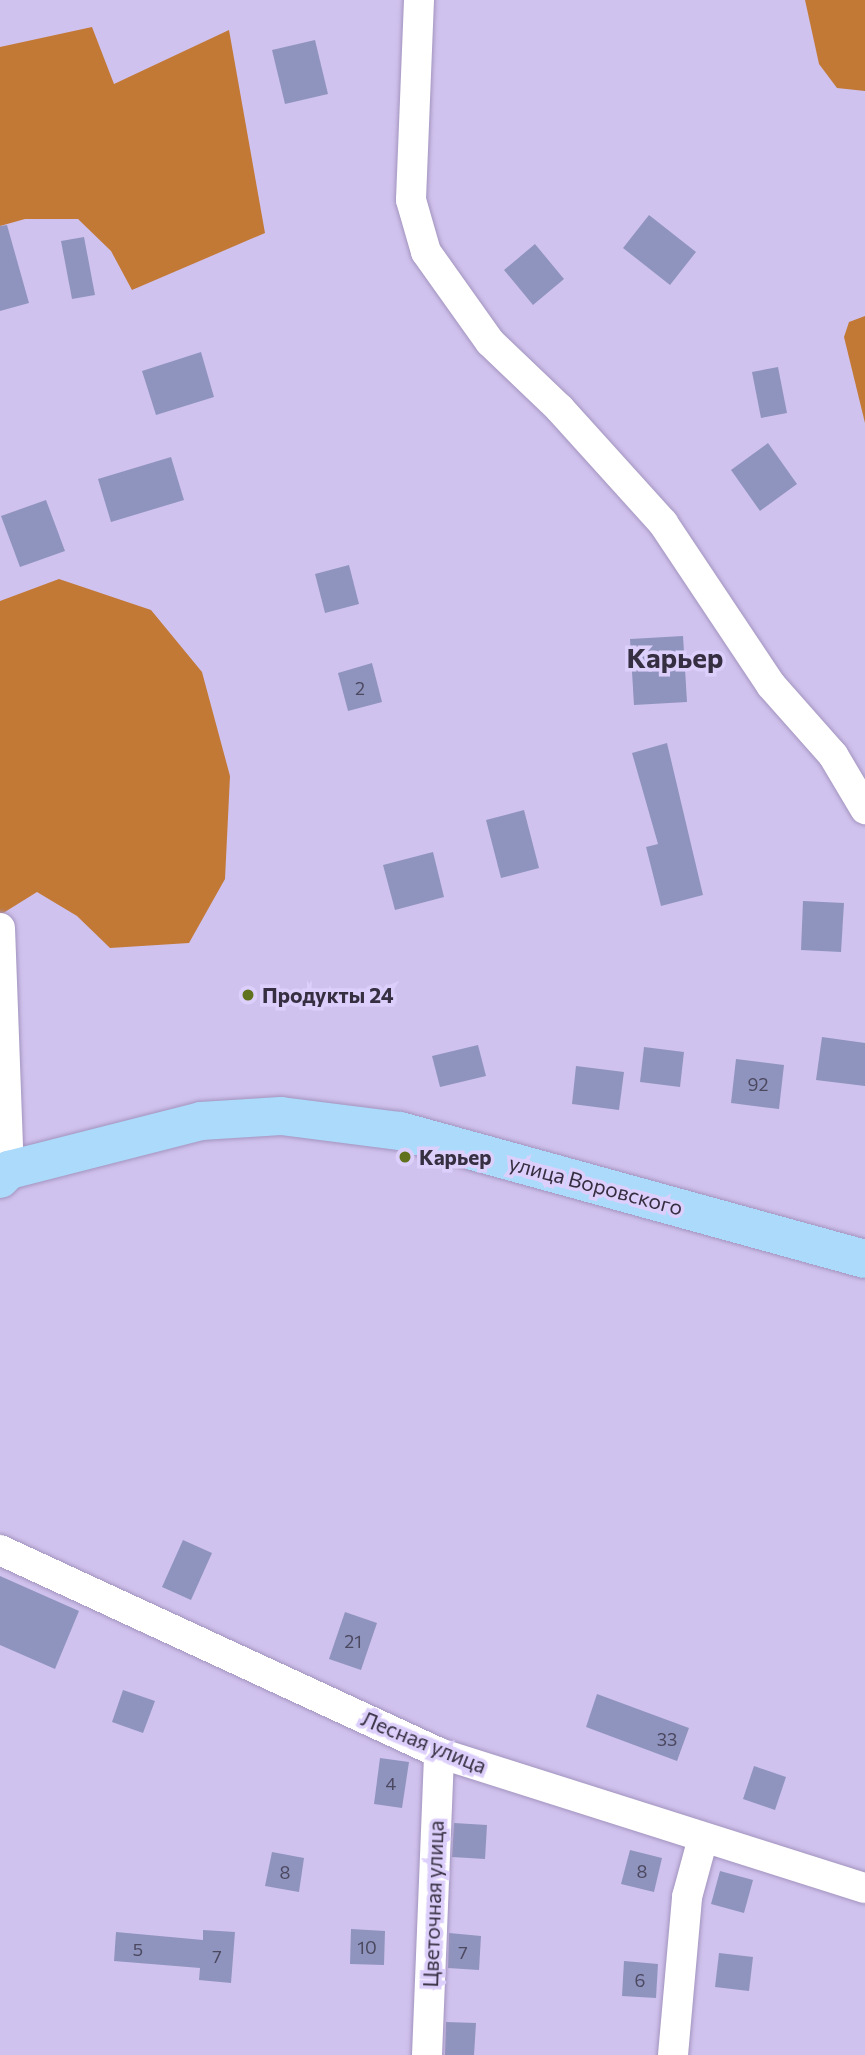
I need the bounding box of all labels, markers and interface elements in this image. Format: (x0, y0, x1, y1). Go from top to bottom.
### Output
district label: Карьер (627, 640, 723, 674)
house number: 2 (355, 677, 365, 699)
place label: Продукты 24 (262, 982, 394, 1008)
marker: Продукты 24 (240, 987, 256, 1003)
house number: 92 (748, 1073, 768, 1095)
place label: Карьер (419, 1144, 492, 1170)
marker: Карьер (397, 1149, 413, 1165)
street label: улица Воровского (506, 1150, 686, 1220)
house number: 21 (344, 1630, 362, 1652)
street label: Лесная улица (358, 1705, 490, 1779)
house number: 33 (657, 1728, 677, 1750)
house number: 4 (386, 1772, 396, 1794)
street label: Цветочная улица (417, 1820, 449, 1988)
house number: 8 (637, 1860, 647, 1882)
house number: 8 (280, 1861, 290, 1883)
house number: 10 (357, 1936, 377, 1958)
house number: 5 (133, 1938, 143, 1960)
house number: 7 (458, 1941, 468, 1963)
house number: 7 (212, 1945, 222, 1967)
house number: 6 (635, 1969, 645, 1991)

